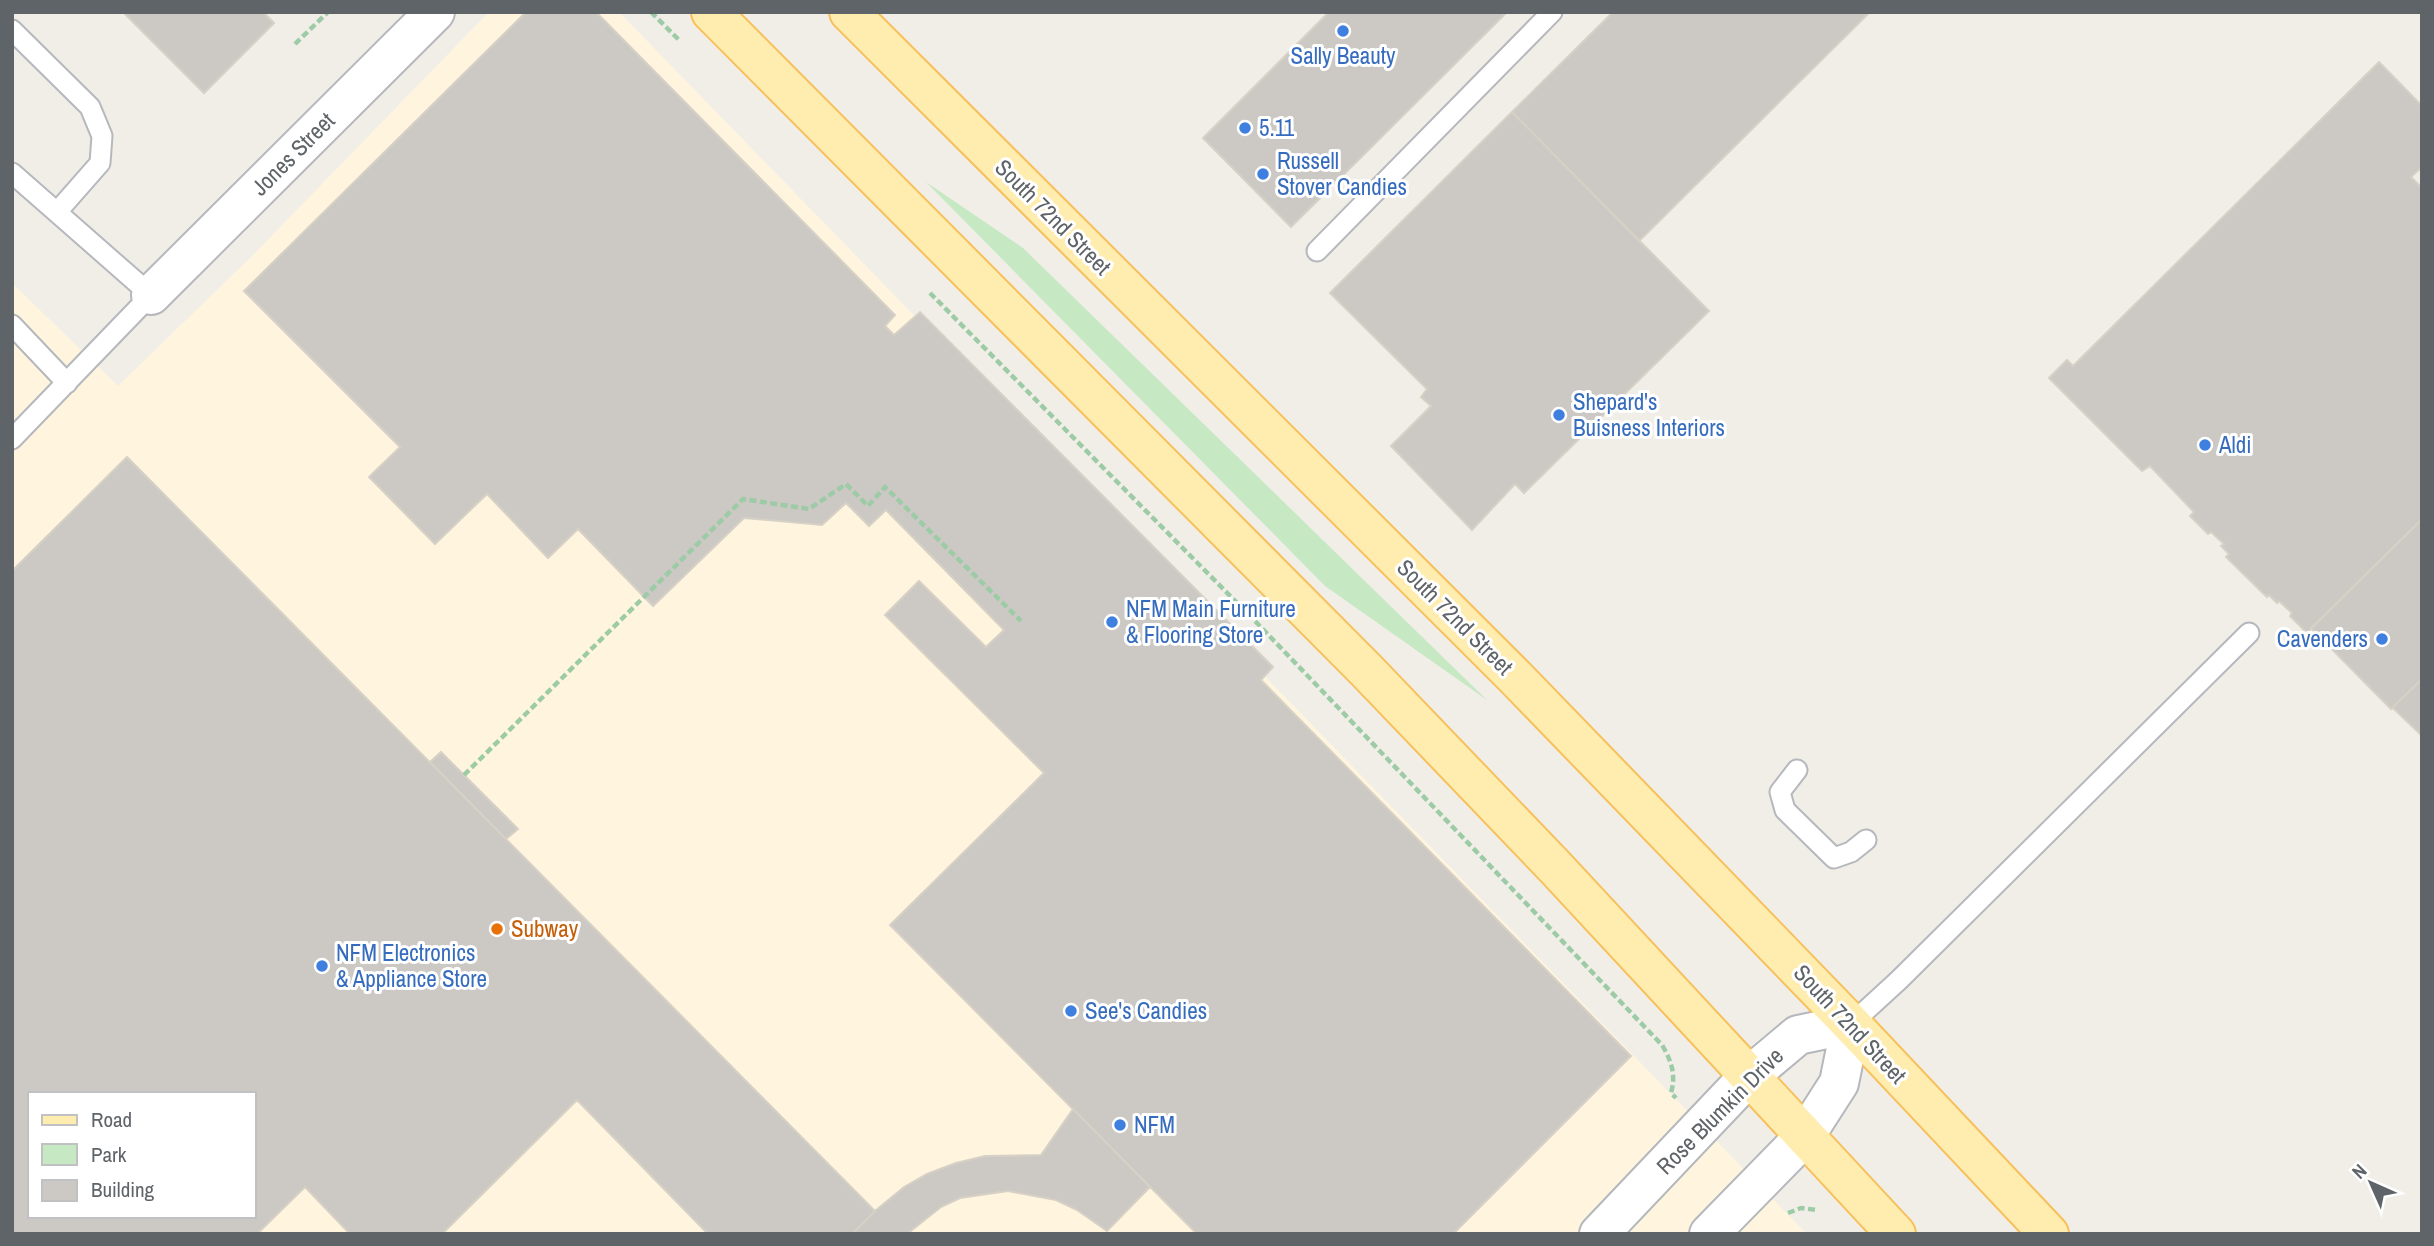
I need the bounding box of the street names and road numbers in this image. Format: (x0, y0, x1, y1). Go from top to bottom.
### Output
street label: Jones Street (244, 105, 341, 202)
street label: South 72nd Street (989, 152, 1118, 281)
street label: South 72nd Street (1391, 552, 1520, 681)
street label: South 72nd Street (1787, 957, 1914, 1090)
street label: Rose Blumkin Drive (1649, 1040, 1790, 1181)

